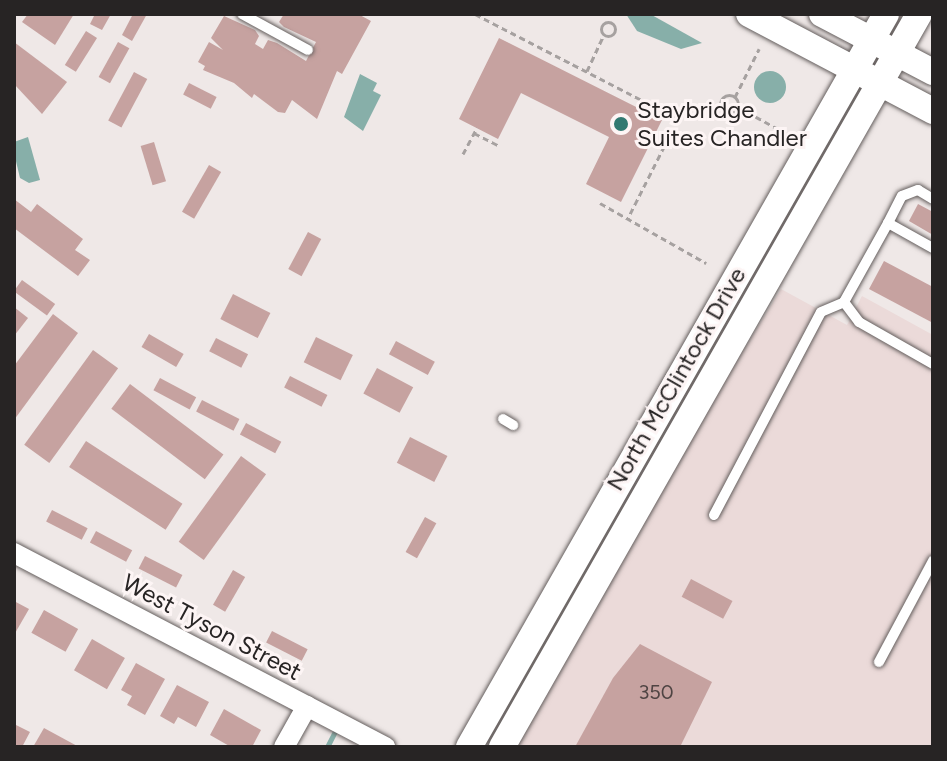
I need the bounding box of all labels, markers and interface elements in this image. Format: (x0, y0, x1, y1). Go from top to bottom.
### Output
place label: Staybridge Suites Chandler (637, 96, 807, 152)
marker: Staybridge Suites Chandler (612, 115, 630, 133)
street label: North McClintock Drive (600, 262, 752, 496)
street label: West Tyson Street (118, 568, 306, 686)
house number: 350 (638, 680, 674, 704)

